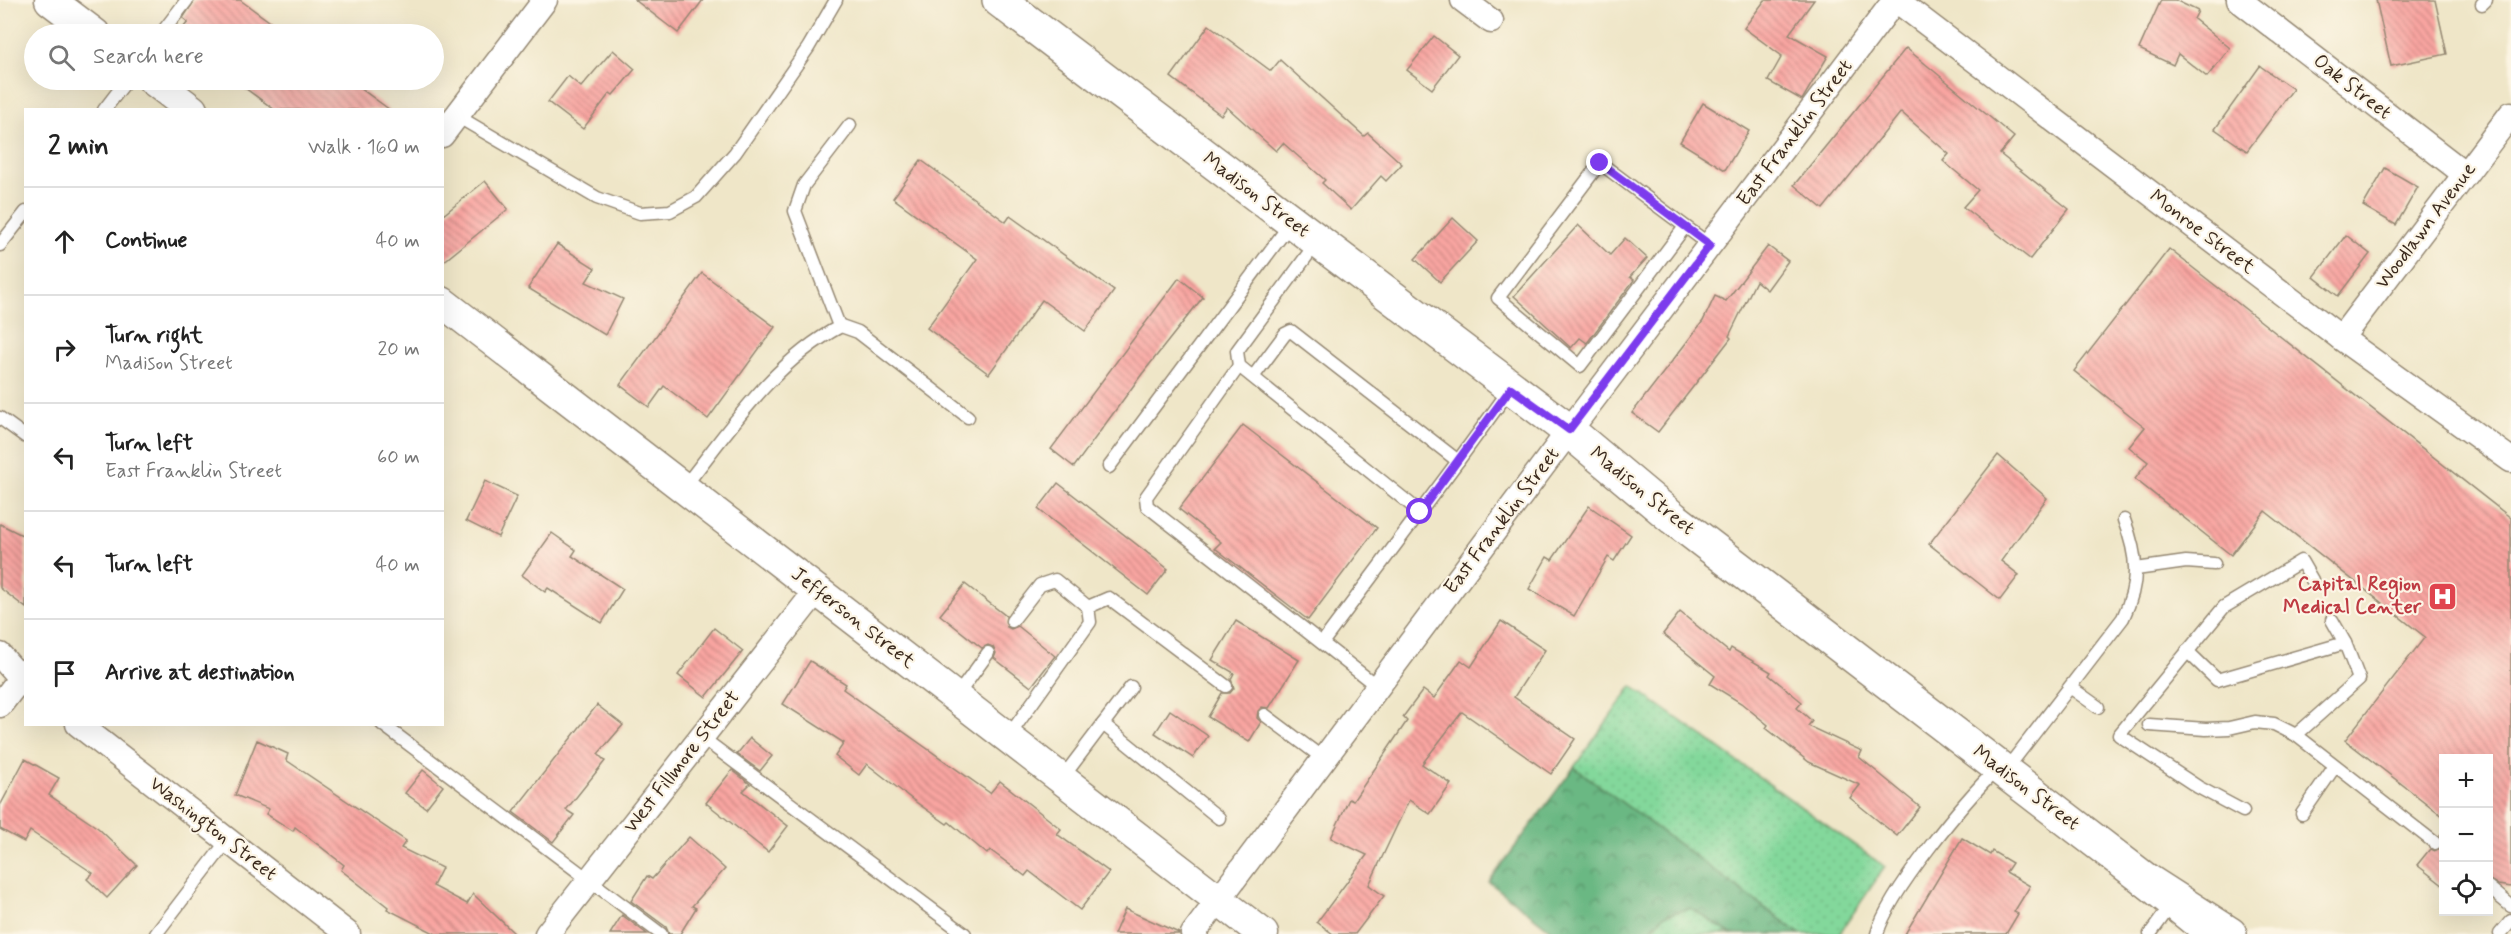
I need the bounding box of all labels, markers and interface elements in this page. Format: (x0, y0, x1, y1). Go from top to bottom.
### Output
search box (24, 24, 444, 90)
icon: search (45, 41, 78, 74)
text: Search here (93, 43, 204, 71)
street label: Oak Street (2307, 48, 2397, 126)
street label: East Franklin Street (1731, 54, 1859, 212)
text: 2 min (48, 130, 109, 164)
text: Walk · 160 m (308, 134, 420, 161)
street label: Madison Street (1197, 146, 1315, 244)
route end (1586, 149, 1612, 175)
street label: Woodlawn Avenue (2369, 157, 2483, 295)
street label: Monroe Street (2144, 183, 2261, 281)
icon: ahead (48, 225, 81, 258)
text: Continue (105, 227, 187, 255)
text: 40 m (376, 228, 420, 255)
text: Turn right (105, 322, 203, 350)
icon: right (48, 333, 81, 366)
text: 20 m (377, 336, 420, 363)
text: Madison Street (105, 350, 233, 377)
text: Turn left (105, 430, 193, 458)
street label: Madison Street (1584, 440, 1700, 542)
icon: left (48, 441, 81, 474)
street label: East Franklin Street (1438, 442, 1566, 600)
text: 60 m (377, 444, 420, 471)
text: East Franklin Street (105, 458, 282, 485)
route start (1406, 498, 1432, 524)
icon: left (48, 549, 81, 582)
text: Turn left (105, 551, 193, 579)
text: 40 m (376, 552, 420, 579)
street label: Jefferson Street (785, 561, 921, 675)
place label: Capital Region Medical Center (2283, 571, 2422, 621)
hospital icon: Capital Region Medical Center (2426, 580, 2458, 612)
icon: arrive (48, 657, 81, 690)
text: Arrive at destination (105, 659, 295, 687)
street label: West Fillmore Street (618, 685, 746, 839)
street label: Madison Street (1967, 739, 2085, 837)
map controls (2439, 754, 2493, 916)
button: + (2439, 754, 2493, 808)
street label: Washington Street (142, 771, 283, 889)
button: − (2439, 808, 2493, 862)
button: locate (2439, 862, 2493, 916)

